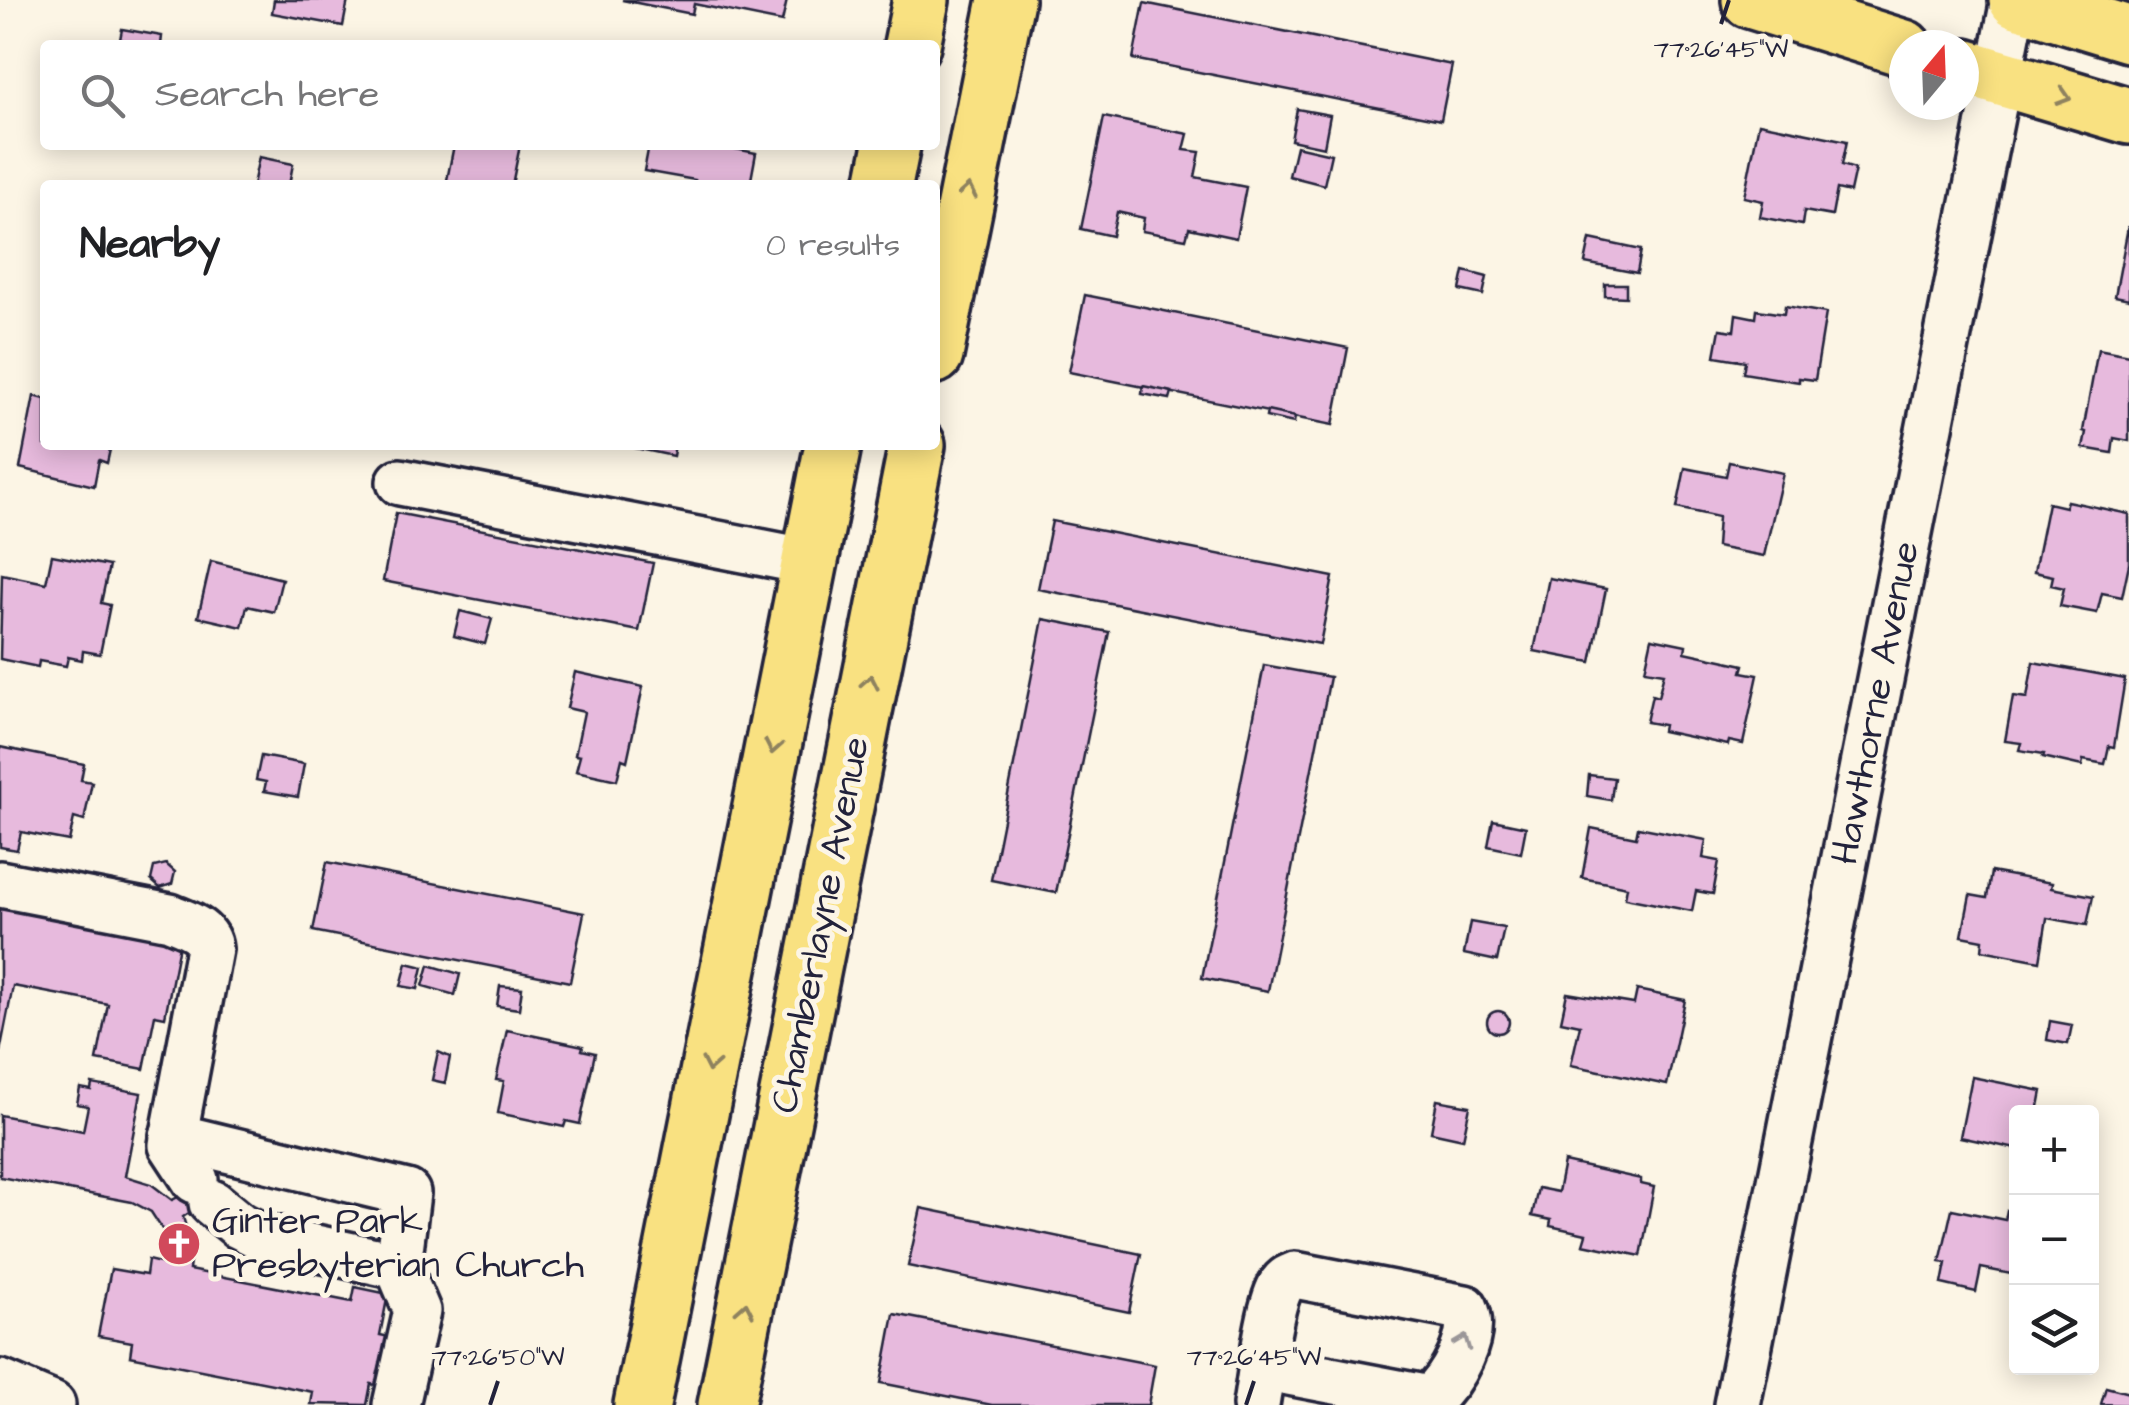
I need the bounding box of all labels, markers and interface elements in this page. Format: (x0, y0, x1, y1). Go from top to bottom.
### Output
north arrow (1889, 30, 1979, 120)
text: 77°26'45"W (1654, 32, 1789, 67)
search box (40, 40, 940, 150)
icon: search (75, 68, 130, 123)
text: Search here (155, 69, 379, 121)
one-way arrow (2055, 85, 2072, 106)
one-way arrow (957, 183, 978, 200)
text: Nearby (80, 216, 220, 274)
text: 0 results (766, 223, 900, 268)
street label: Hawthorne Avenue (1819, 537, 1933, 869)
one-way arrow (858, 674, 879, 691)
street label: Chamberlayne Avenue (759, 733, 884, 1118)
one-way arrow (764, 738, 785, 755)
one-way arrow (700, 1057, 721, 1074)
map controls (2009, 1105, 2099, 1375)
button: + (2009, 1105, 2099, 1195)
button: − (2009, 1195, 2099, 1285)
place label: Ginter Park Presbyterian Church (212, 1196, 584, 1293)
church icon: Ginter Park Presbyterian Church (156, 1221, 202, 1267)
button: layers (2009, 1285, 2099, 1375)
one-way arrow (733, 1301, 754, 1318)
one-way arrow (1451, 1334, 1471, 1352)
text: 77°26'50"W (431, 1340, 565, 1375)
text: 77°26'45"W (1187, 1340, 1322, 1375)

